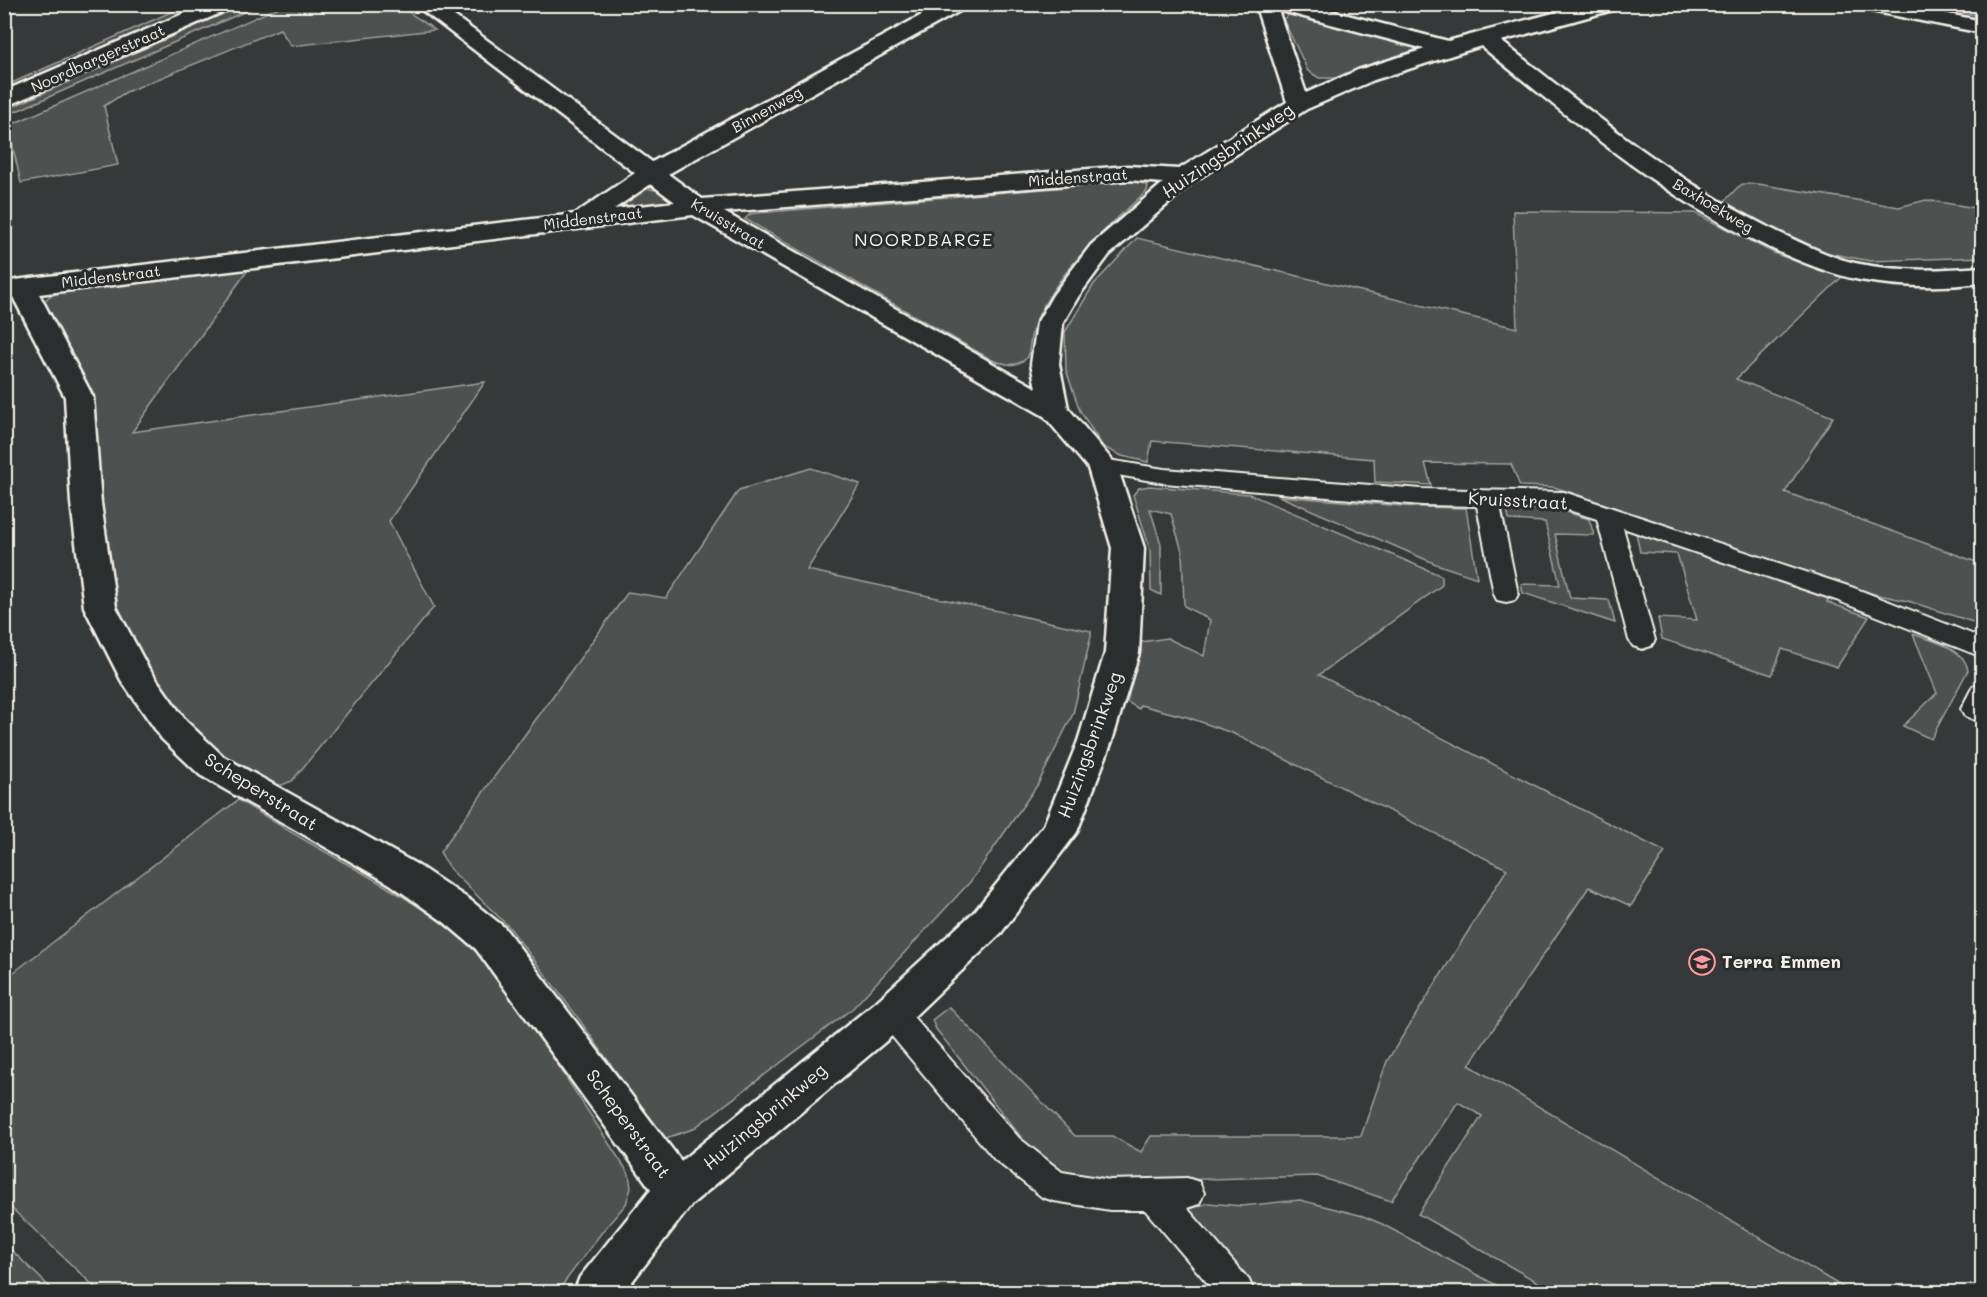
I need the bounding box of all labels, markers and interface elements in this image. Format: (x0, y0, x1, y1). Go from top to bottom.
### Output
street label: Noordbargerstraat (27, 20, 168, 97)
street label: Binnenweg (728, 81, 806, 137)
street label: Huizingsbrinkweg (1157, 97, 1298, 203)
street label: Middenstraat (1027, 164, 1128, 190)
street label: Baxhoekweg (1670, 173, 1758, 237)
street label: Kruisstraat (688, 193, 769, 253)
street label: Middenstraat (542, 202, 644, 234)
district label: NOORDBARGE (854, 227, 994, 251)
street label: Middenstraat (60, 260, 162, 292)
street label: Kruisstraat (1467, 485, 1569, 515)
street label: Huizingsbrinkweg (1051, 668, 1127, 821)
street label: Scheperstraat (200, 747, 323, 836)
school or university icon: Terra Emmen (1687, 947, 1717, 977)
place label: Terra Emmen (1722, 949, 1841, 973)
street label: Huizingsbrinkweg (698, 1058, 831, 1175)
street label: Scheperstraat (581, 1064, 677, 1183)

